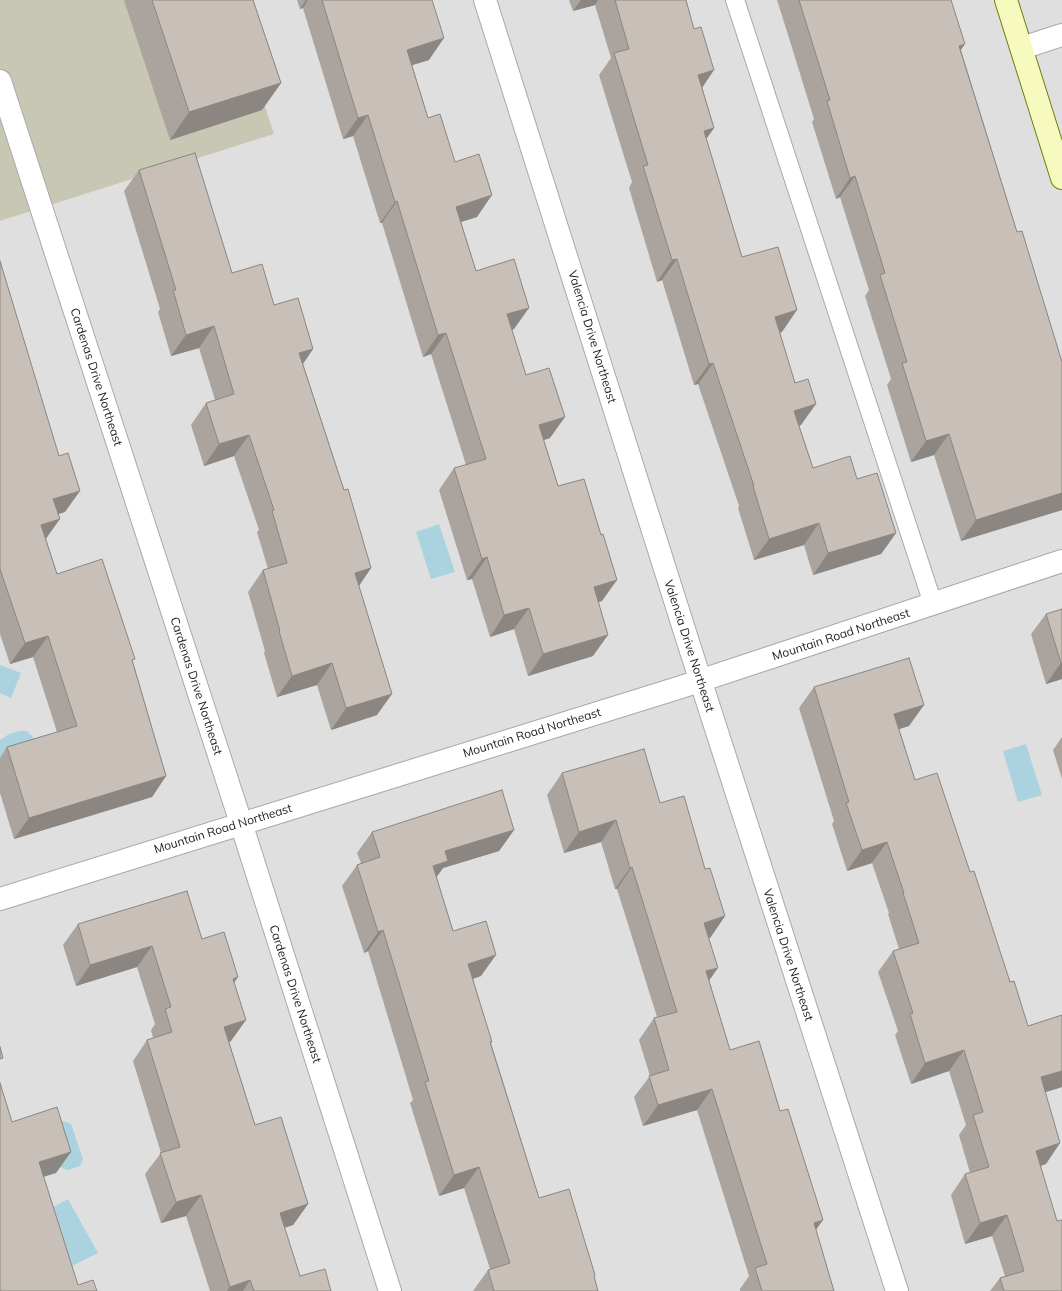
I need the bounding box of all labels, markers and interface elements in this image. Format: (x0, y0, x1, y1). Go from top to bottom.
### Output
street label: Valencia Drive Northeast (565, 269, 619, 405)
street label: Cardenas Drive Northeast (67, 306, 125, 448)
street label: Valencia Drive Northeast (661, 578, 717, 714)
street label: Mountain Road Northeast (770, 606, 912, 664)
street label: Cardenas Drive Northeast (167, 615, 225, 757)
street label: Mountain Road Northeast (461, 705, 603, 761)
street label: Mountain Road Northeast (152, 801, 294, 857)
street label: Valencia Drive Northeast (760, 887, 816, 1023)
street label: Cardenas Drive Northeast (266, 923, 324, 1065)

